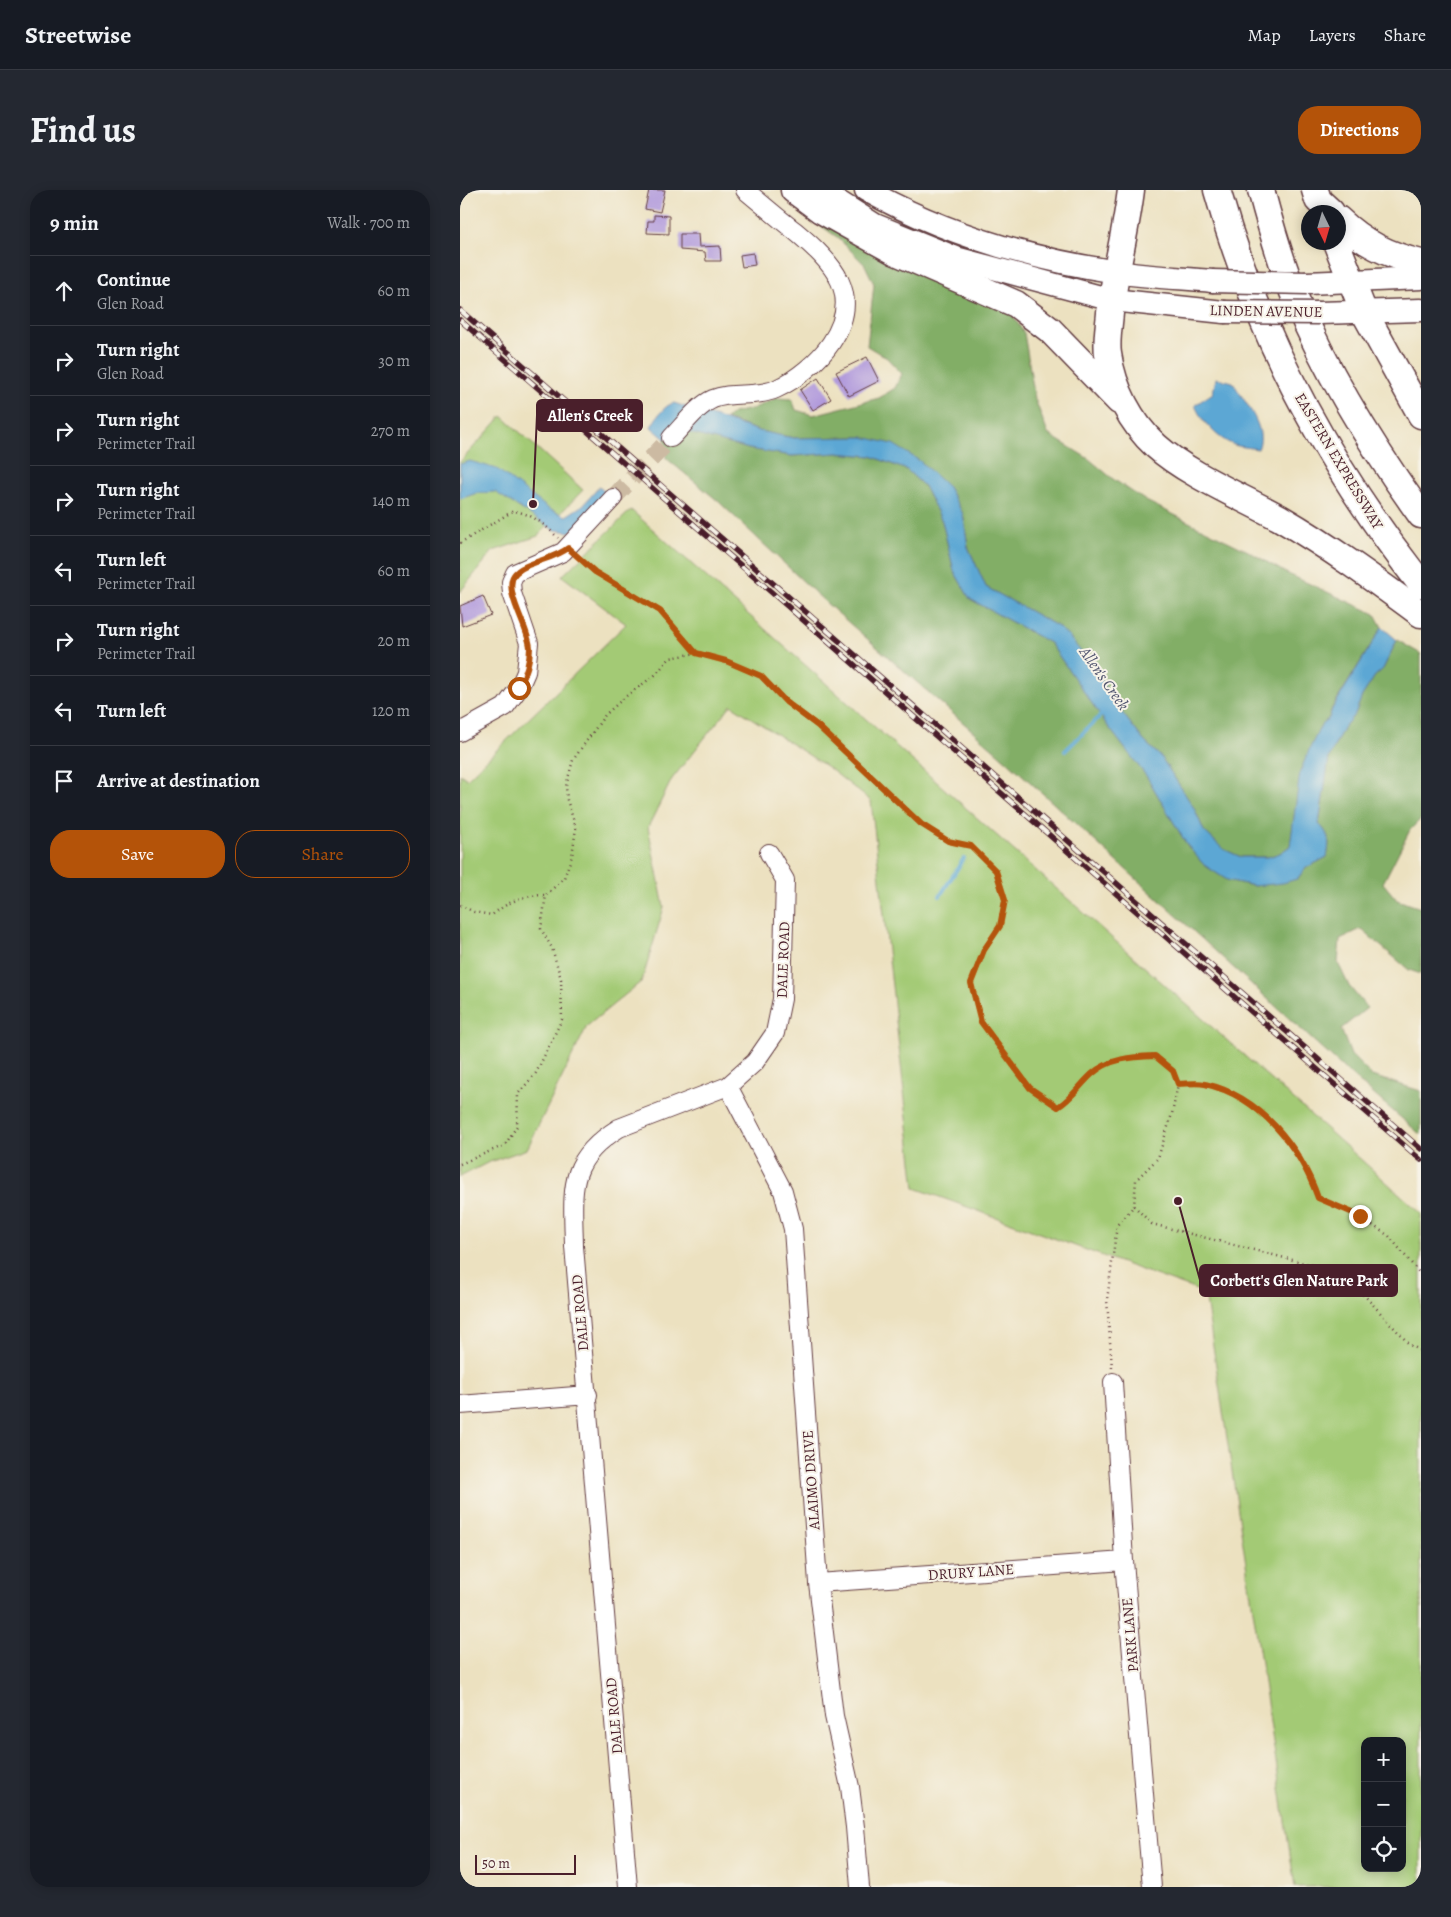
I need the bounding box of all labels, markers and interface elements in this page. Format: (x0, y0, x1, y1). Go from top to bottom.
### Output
text: Streetwise (25, 19, 131, 51)
text: Map (1248, 23, 1281, 47)
text: Layers (1309, 23, 1356, 47)
text: Share (1384, 23, 1426, 47)
text: Find us (30, 106, 136, 154)
button: Directions (1298, 106, 1421, 154)
north arrow (1301, 205, 1346, 250)
text: 9 min (50, 209, 99, 237)
text: Walk · 700 m (327, 212, 410, 234)
text: Continue (97, 267, 171, 293)
icon: ahead (50, 277, 78, 305)
text: 60 m (378, 280, 410, 302)
text: Glen Road (97, 293, 164, 315)
street label: LINDEN AVENUE (1209, 300, 1323, 322)
text: Turn right (97, 337, 179, 363)
icon: right (50, 347, 78, 375)
text: 30 m (378, 350, 410, 372)
text: Glen Road (97, 363, 164, 385)
street label: EASTERN EXPRESSWAY (1290, 389, 1388, 534)
callout: Allen's Creek (537, 400, 642, 431)
text: Allen's Creek (547, 405, 633, 427)
text: Turn right (97, 407, 179, 433)
icon: right (50, 417, 78, 445)
text: 270 m (371, 420, 410, 442)
text: Perimeter Trail (97, 433, 195, 455)
text: Turn right (97, 477, 179, 503)
icon: right (50, 487, 78, 515)
text: 140 m (372, 490, 410, 512)
text: Perimeter Trail (97, 503, 195, 525)
text: Turn left (97, 547, 166, 573)
icon: left (50, 557, 78, 585)
text: 60 m (378, 560, 410, 582)
text: Perimeter Trail (97, 573, 195, 595)
text: Turn right (97, 617, 179, 643)
icon: right (50, 627, 78, 655)
text: 20 m (377, 630, 410, 652)
water label: Allen's Creek (1074, 641, 1134, 715)
text: Perimeter Trail (97, 643, 195, 665)
route start (508, 677, 531, 700)
icon: left (50, 697, 78, 725)
text: Turn left (97, 698, 166, 724)
text: 120 m (372, 700, 410, 722)
icon: arrive (50, 767, 78, 795)
text: Arrive at destination (97, 768, 260, 794)
button: Save (50, 830, 225, 878)
button: Share (235, 830, 410, 878)
street label: DALE ROAD (772, 921, 794, 999)
route end (1349, 1205, 1372, 1228)
callout: Corbett's Glen Nature Park (1200, 1265, 1397, 1296)
text: Corbett's Glen Nature Park (1210, 1270, 1388, 1292)
street label: DALE ROAD (567, 1274, 593, 1352)
street label: ALAIMO DRIVE (798, 1429, 825, 1532)
street label: DRURY LANE (927, 1559, 1015, 1585)
street label: PARK LANE (1117, 1597, 1143, 1673)
street label: DALE ROAD (601, 1677, 627, 1755)
map controls (1361, 1737, 1406, 1872)
button: + (1361, 1737, 1406, 1782)
button: − (1361, 1782, 1406, 1827)
button: locate (1361, 1827, 1406, 1872)
scale bar (475, 1852, 576, 1875)
text: 50 m (482, 1854, 510, 1873)

